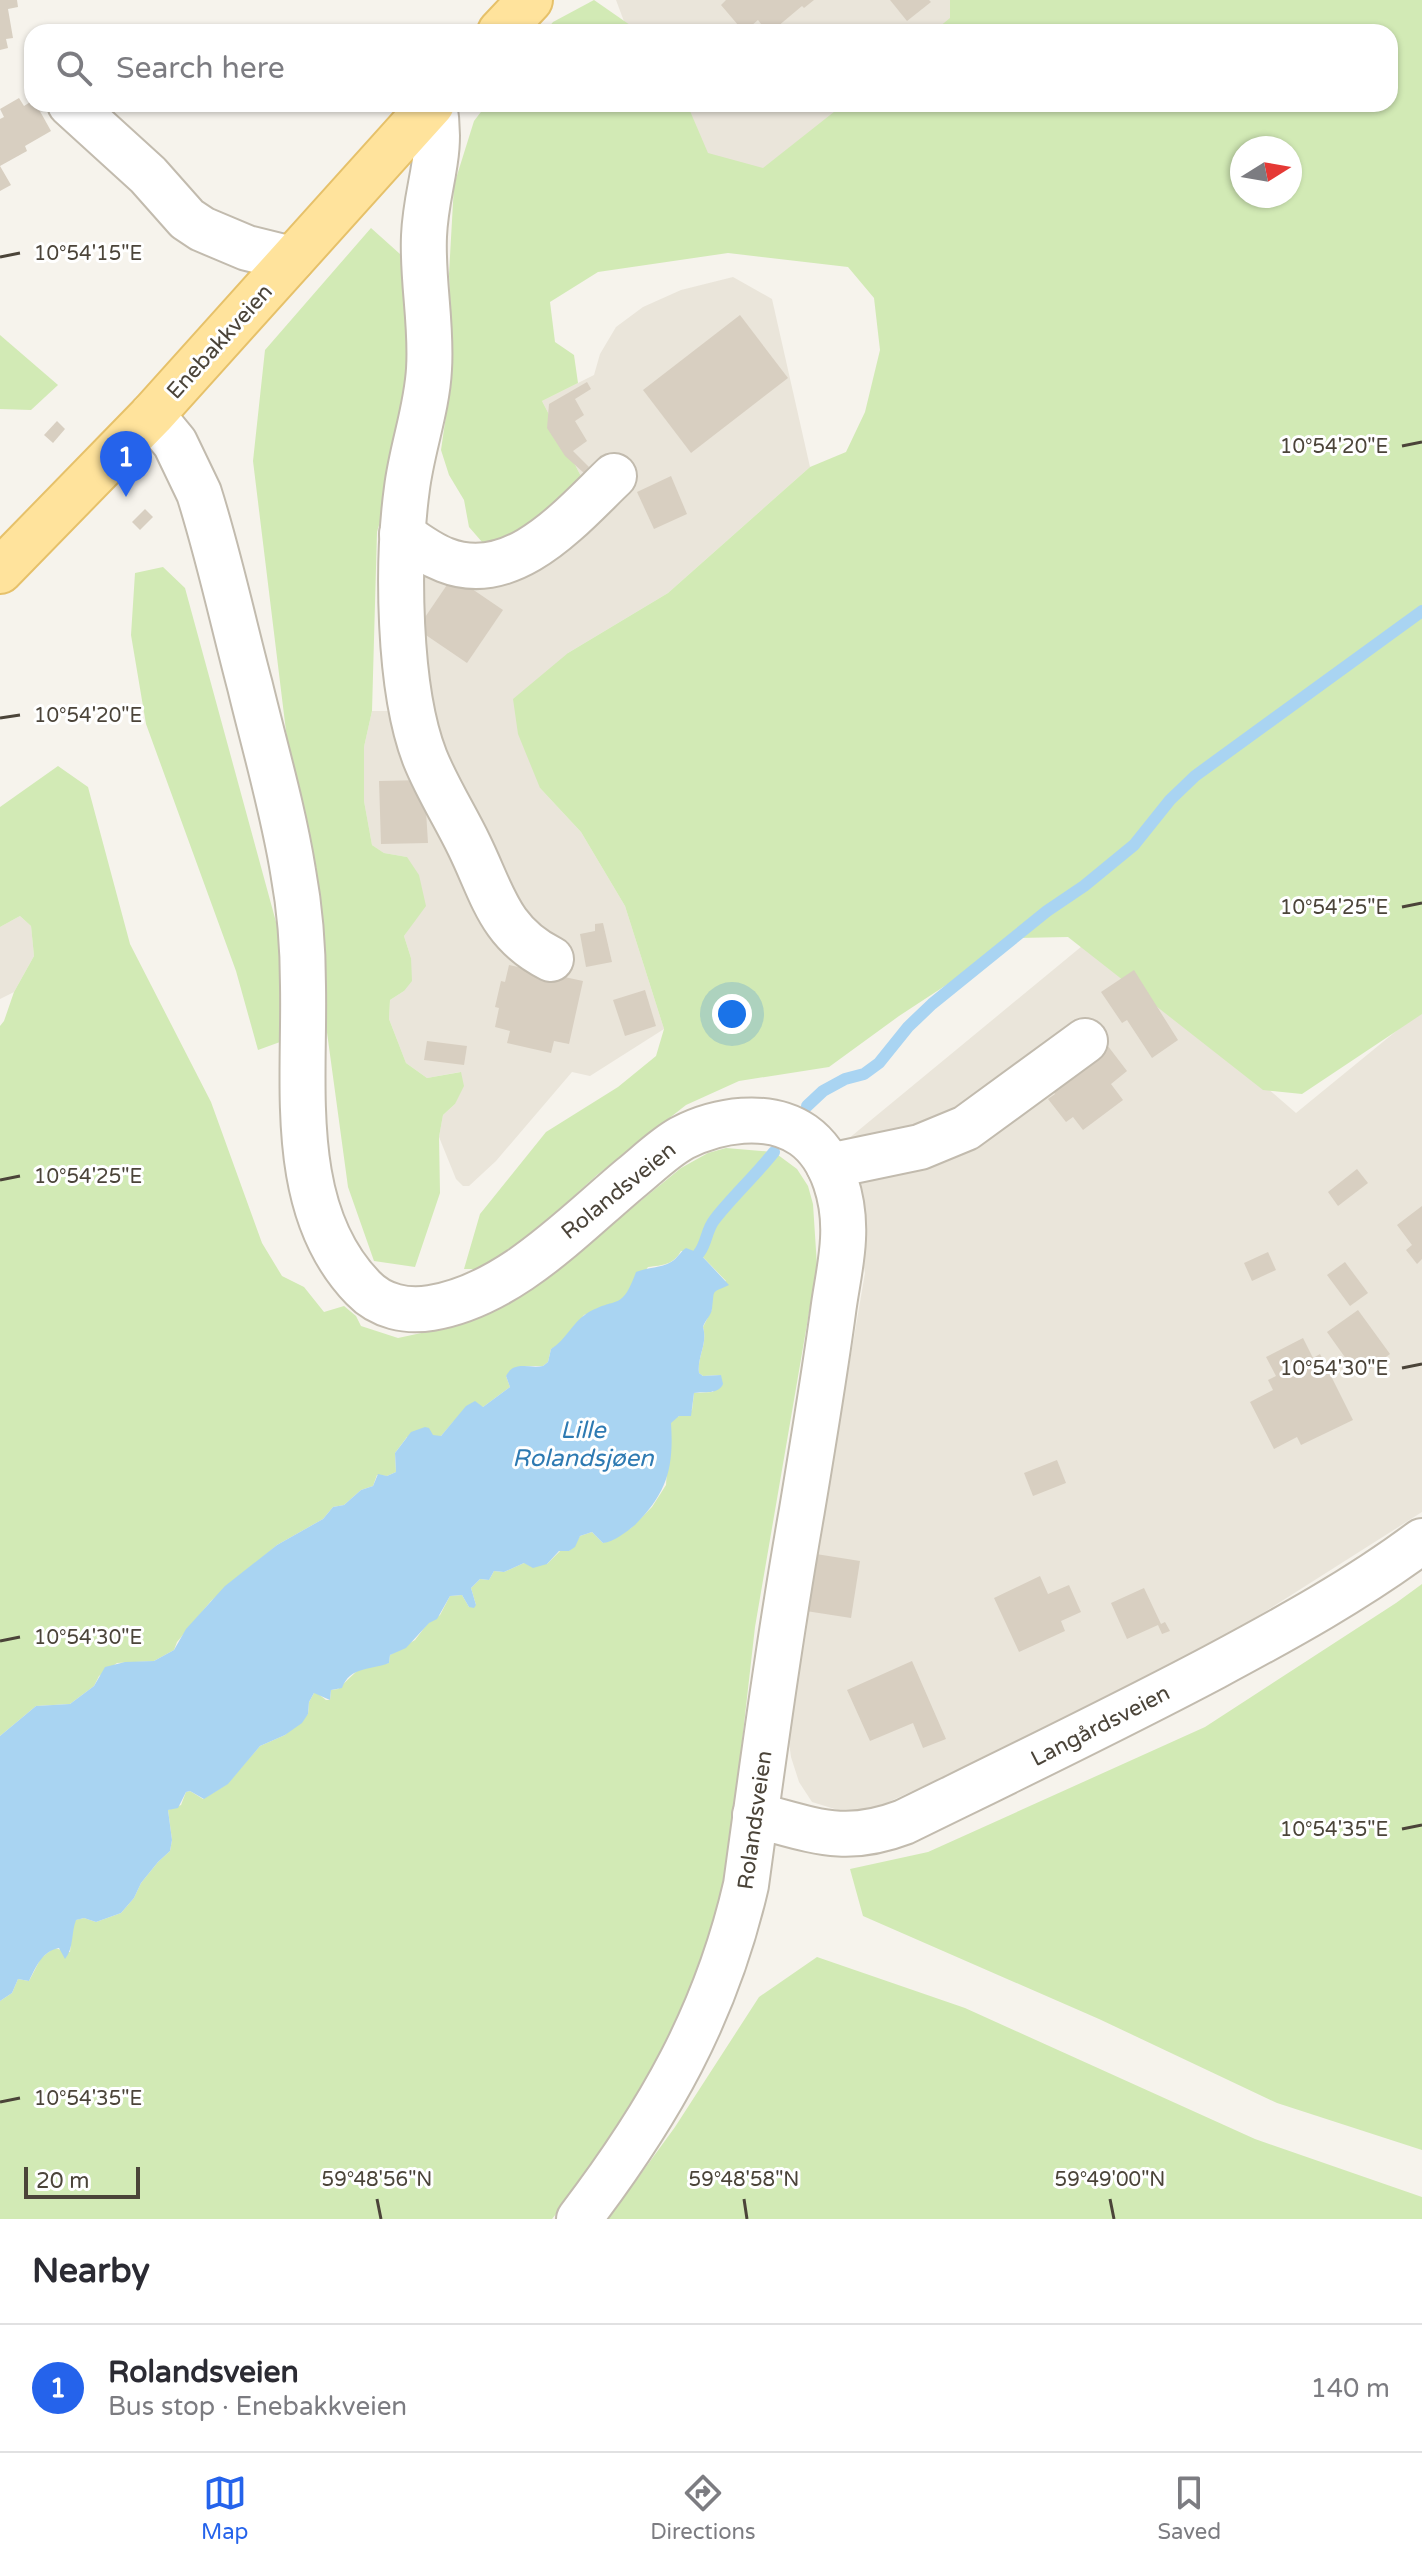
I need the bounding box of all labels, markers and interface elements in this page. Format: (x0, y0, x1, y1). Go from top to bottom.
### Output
search box (24, 24, 1398, 112)
icon: search (52, 46, 96, 90)
text: Search here (116, 50, 285, 87)
north arrow (1230, 136, 1302, 208)
text: 10°54'15"E (34, 242, 142, 266)
street label: Enebakkveien (161, 279, 278, 404)
pin: 1 (100, 431, 152, 497)
text: 10°54'20"E (1280, 435, 1388, 459)
text: 10°54'20"E (34, 704, 142, 728)
text: 10°54'25"E (1280, 896, 1388, 920)
your location (712, 994, 752, 1034)
street label: Rolandsveien (556, 1137, 681, 1245)
text: 10°54'25"E (34, 1165, 142, 1189)
text: 10°54'30"E (1280, 1357, 1388, 1381)
water label: Lille Rolandsjøen (512, 1416, 655, 1473)
text: 10°54'30"E (34, 1626, 142, 1650)
street label: Langårdsveien (1027, 1680, 1174, 1772)
street label: Rolandsveien (732, 1749, 778, 1891)
text: 10°54'35"E (1280, 1818, 1388, 1842)
text: 10°54'35"E (34, 2087, 142, 2111)
scale bar (24, 2163, 140, 2199)
text: 20 m (36, 2168, 90, 2194)
text: 59°48'56"N (322, 2168, 432, 2192)
text: 59°48'58"N (689, 2168, 799, 2192)
text: 59°49'00"N (1055, 2168, 1165, 2192)
text: Nearby (32, 2251, 150, 2292)
text: Rolandsveien (108, 2354, 299, 2391)
text: 1 (50, 2373, 66, 2404)
text: 140 m (1310, 2373, 1390, 2404)
text: Bus stop · Enebakkveien (108, 2391, 407, 2422)
tab: Map (201, 2471, 248, 2545)
tab: Directions (650, 2471, 756, 2545)
tab: Saved (1157, 2471, 1221, 2545)

